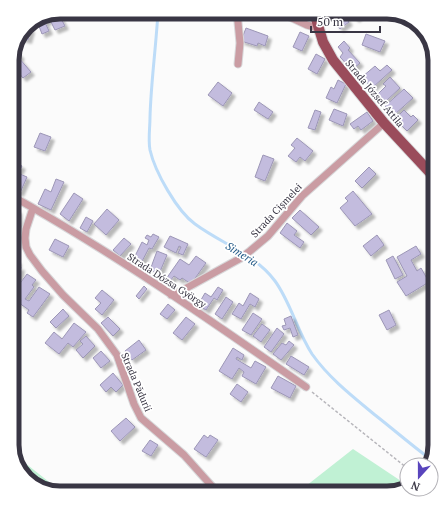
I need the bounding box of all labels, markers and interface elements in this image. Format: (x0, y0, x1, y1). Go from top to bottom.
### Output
scale bar (311, 8, 380, 34)
text: 50 m (317, 14, 344, 29)
street label: Strada József Attila (342, 57, 407, 130)
street label: Strada Cișmelei (248, 180, 305, 240)
water label: Simeria (223, 239, 261, 269)
street label: Strada Dózsa György (125, 250, 209, 311)
street label: Strada Pădurii (118, 351, 155, 414)
north arrow (399, 457, 439, 497)
text: N (408, 478, 422, 494)

